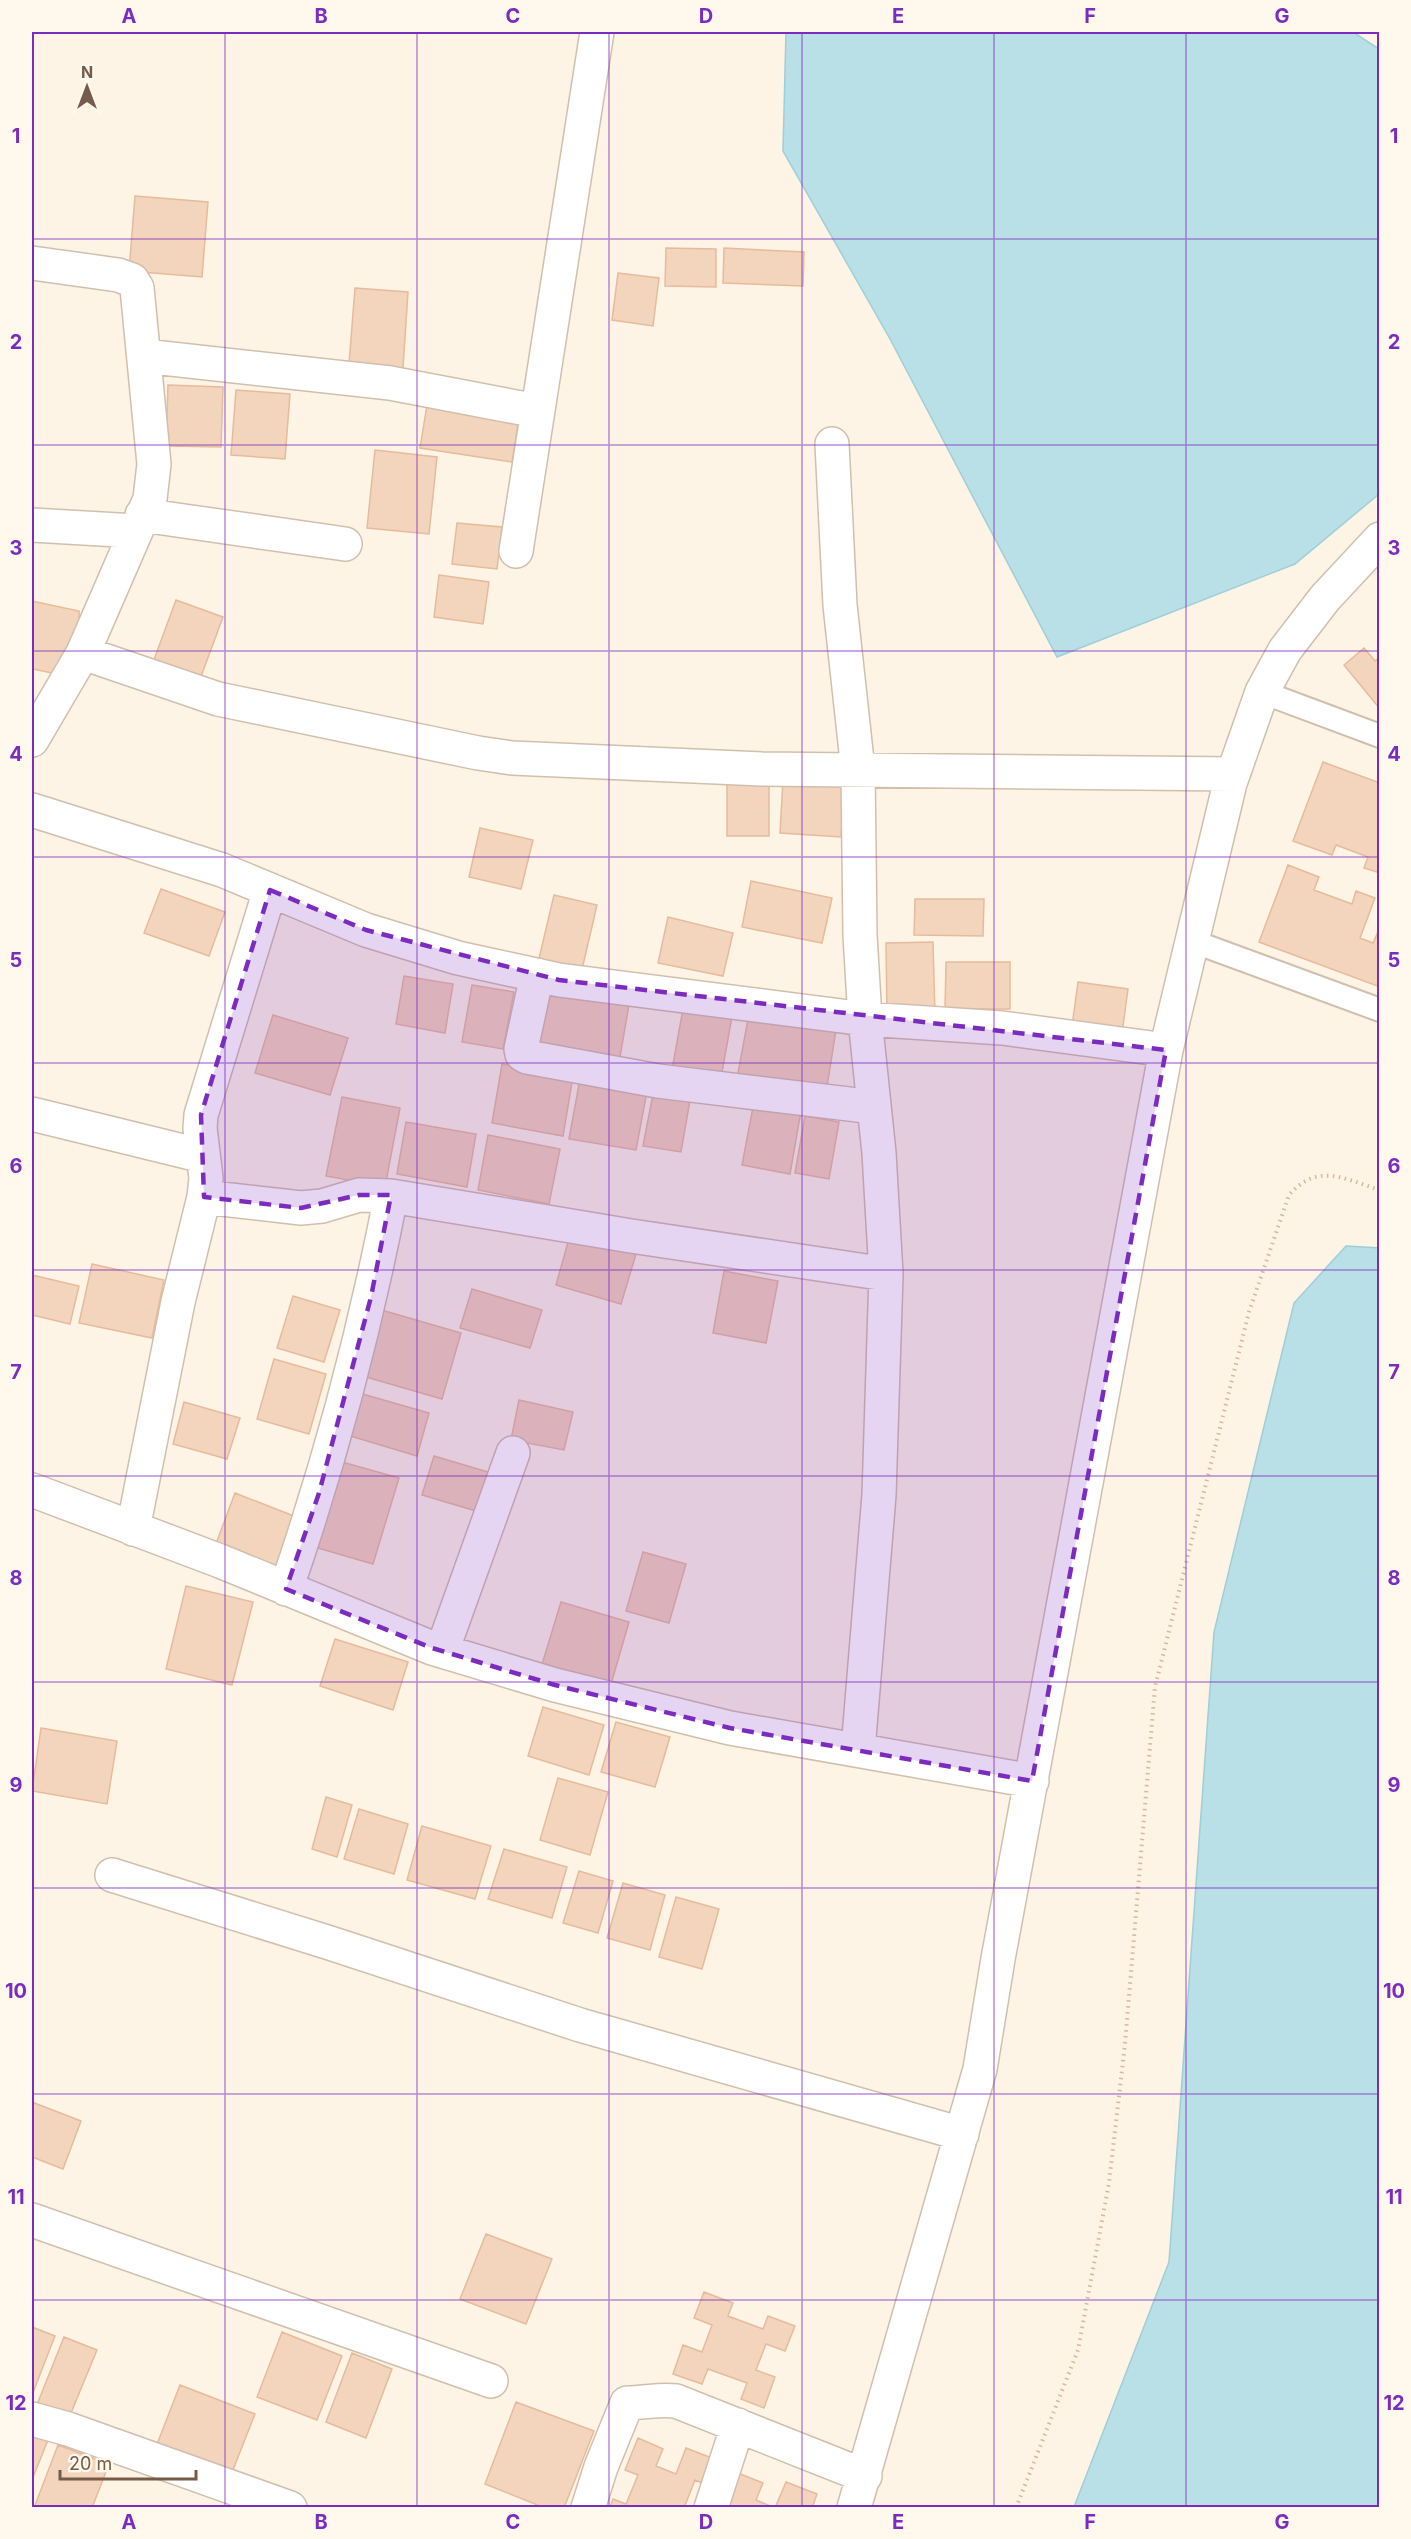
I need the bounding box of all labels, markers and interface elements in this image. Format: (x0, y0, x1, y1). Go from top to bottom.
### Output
text: A (122, 4, 137, 28)
text: B (314, 4, 328, 28)
text: C (506, 4, 520, 28)
text: D (699, 4, 713, 28)
text: E (892, 4, 904, 28)
text: F (1084, 4, 1096, 28)
text: G (1274, 4, 1290, 28)
north arrow (57, 57, 117, 117)
text: N (81, 62, 93, 82)
text: 1 (12, 124, 20, 148)
text: 1 (1390, 124, 1398, 148)
text: 2 (10, 330, 22, 354)
text: 2 (1388, 330, 1400, 354)
text: 3 (10, 536, 22, 560)
text: 3 (1388, 536, 1400, 560)
text: 4 (9, 742, 23, 766)
text: 4 (1387, 742, 1401, 766)
text: 5 (10, 948, 22, 972)
text: 5 (1388, 948, 1400, 972)
text: 6 (10, 1154, 23, 1178)
text: 6 (1388, 1154, 1401, 1178)
text: 7 (10, 1360, 22, 1384)
text: 7 (1388, 1360, 1400, 1384)
text: 8 (9, 1566, 23, 1590)
text: 8 (1387, 1566, 1401, 1590)
text: 9 (10, 1773, 23, 1797)
text: 9 (1388, 1773, 1401, 1797)
text: 10 (5, 1979, 27, 2003)
text: 10 (1383, 1979, 1405, 2003)
text: 11 (7, 2185, 25, 2209)
text: 11 (1385, 2185, 1403, 2209)
text: 12 (5, 2391, 27, 2415)
text: 12 (1383, 2391, 1405, 2415)
scale bar (60, 2443, 196, 2481)
text: 20 m (69, 2453, 112, 2474)
text: A (122, 2510, 137, 2534)
text: B (314, 2510, 328, 2534)
text: C (506, 2510, 520, 2534)
text: D (699, 2510, 713, 2534)
text: E (892, 2510, 904, 2534)
text: F (1084, 2510, 1096, 2534)
text: G (1274, 2510, 1290, 2534)

